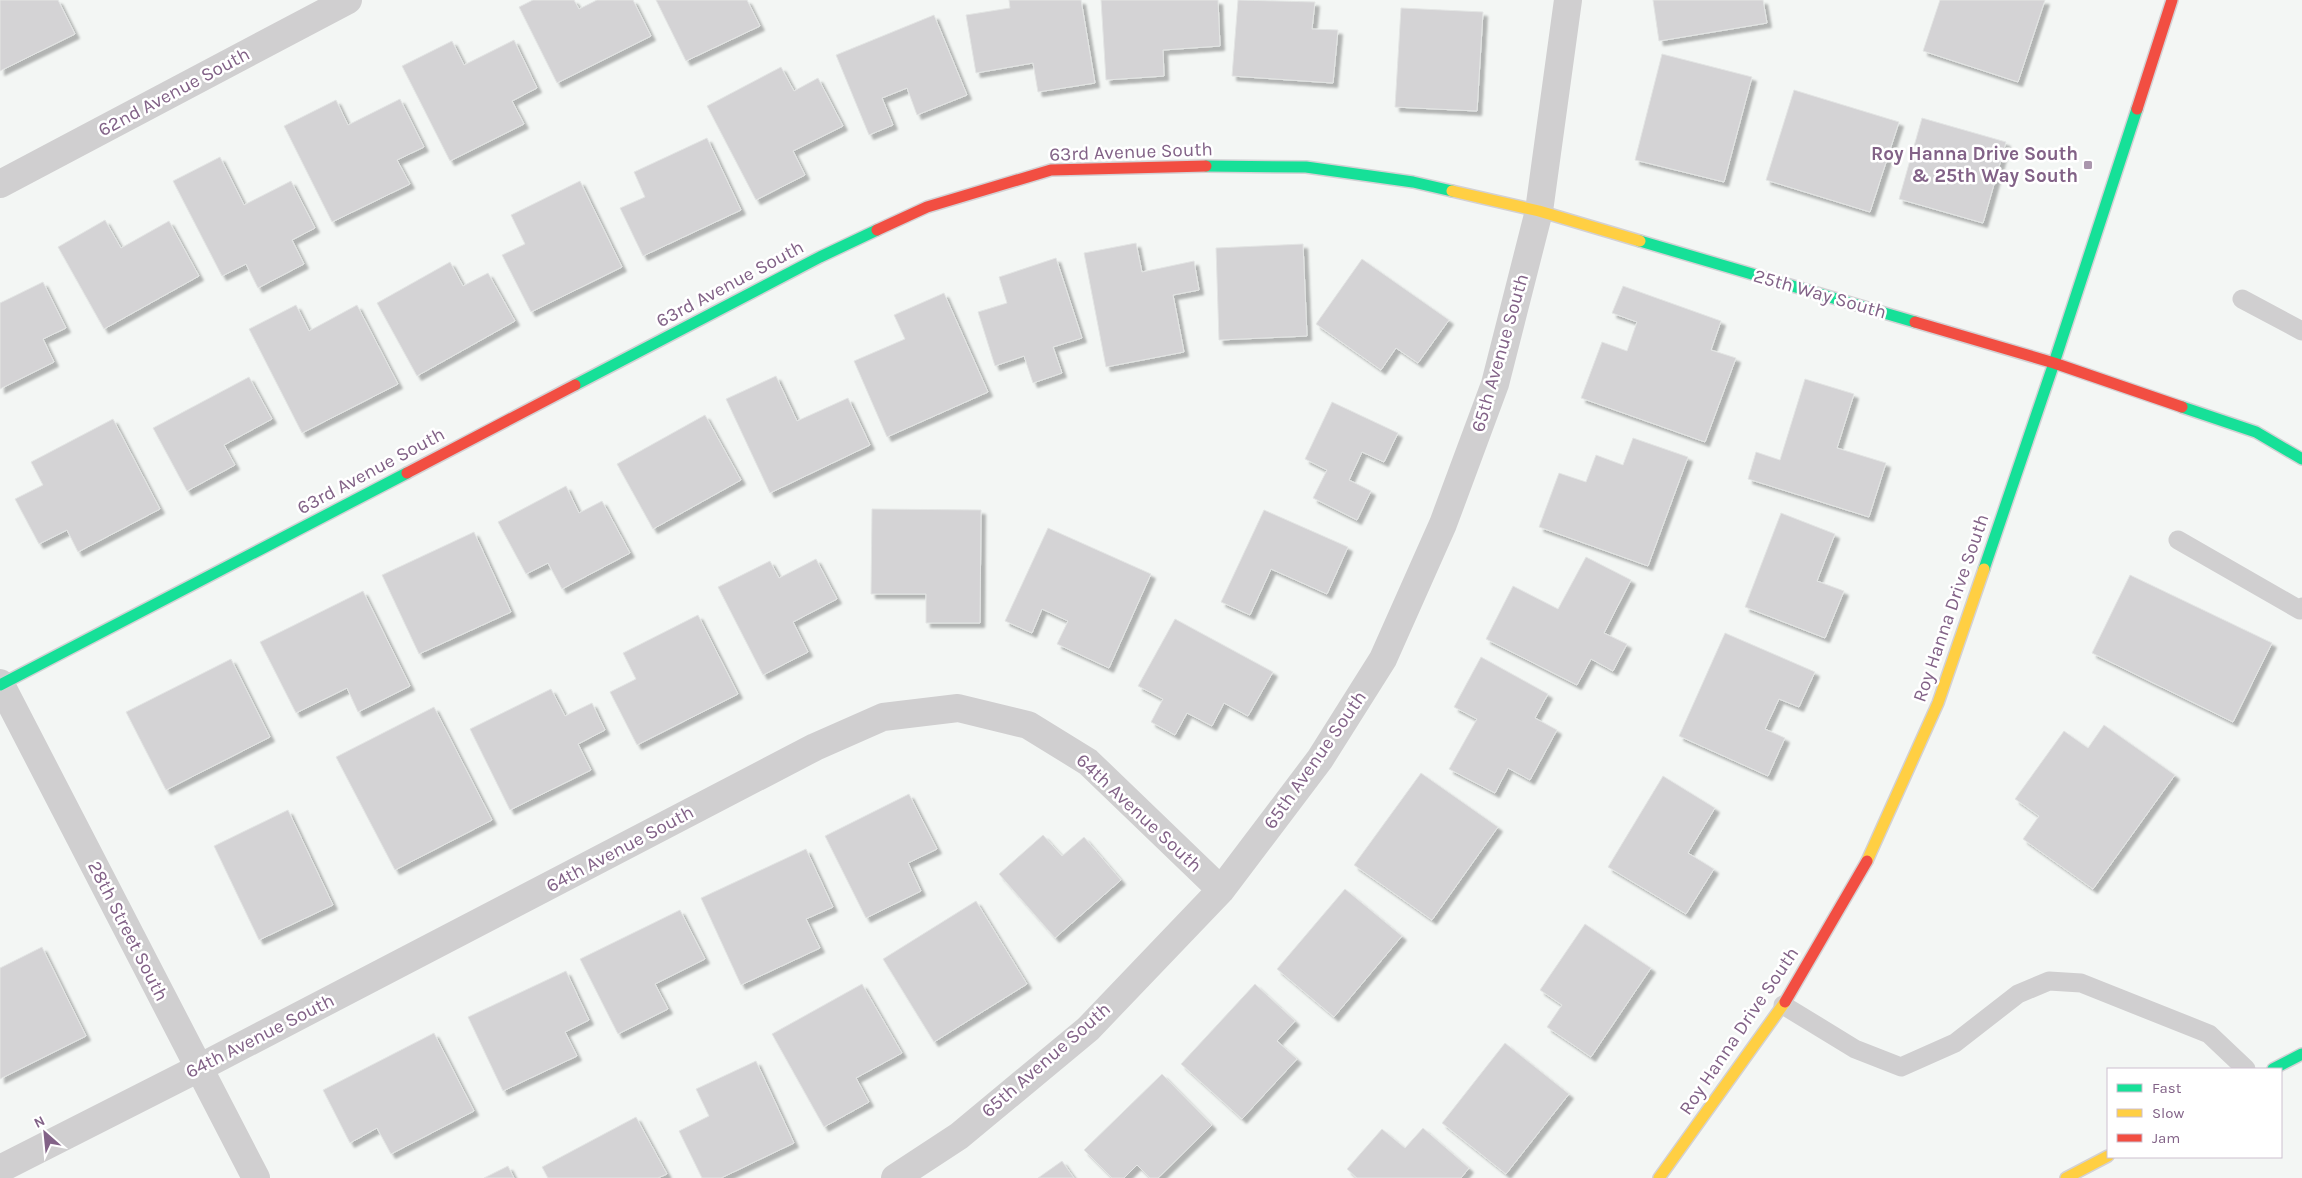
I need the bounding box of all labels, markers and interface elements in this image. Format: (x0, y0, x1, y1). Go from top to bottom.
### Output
street label: 62nd Avenue South (95, 43, 253, 141)
street label: 63rd Avenue South (1049, 138, 1213, 166)
place label: Roy Hanna Drive South & 25th Way South (1871, 143, 2078, 187)
marker: Roy Hanna Drive South & 25th Way South (2082, 159, 2094, 171)
street label: 63rd Avenue South (653, 236, 807, 332)
street label: 25th Way South (1751, 265, 1889, 323)
street label: 65th Avenue South (1467, 271, 1533, 435)
street label: 63rd Avenue South (294, 423, 448, 519)
street label: Roy Hanna Drive South (1908, 511, 1994, 705)
street label: 65th Avenue South (1259, 687, 1371, 833)
street label: 64th Avenue South (1072, 749, 1206, 877)
street label: 64th Avenue South (543, 801, 697, 897)
street label: 28th Street South (83, 857, 173, 1005)
street label: Roy Hanna Drive South (1675, 943, 1803, 1119)
street label: 64th Avenue South (182, 989, 338, 1083)
street label: 65th Avenue South (977, 998, 1115, 1122)
legend (2107, 1068, 2282, 1158)
text: Fast (2152, 1079, 2182, 1097)
text: Slow (2152, 1104, 2184, 1122)
north arrow (20, 1108, 70, 1158)
text: N (31, 1112, 48, 1132)
text: Jam (2152, 1129, 2180, 1147)

